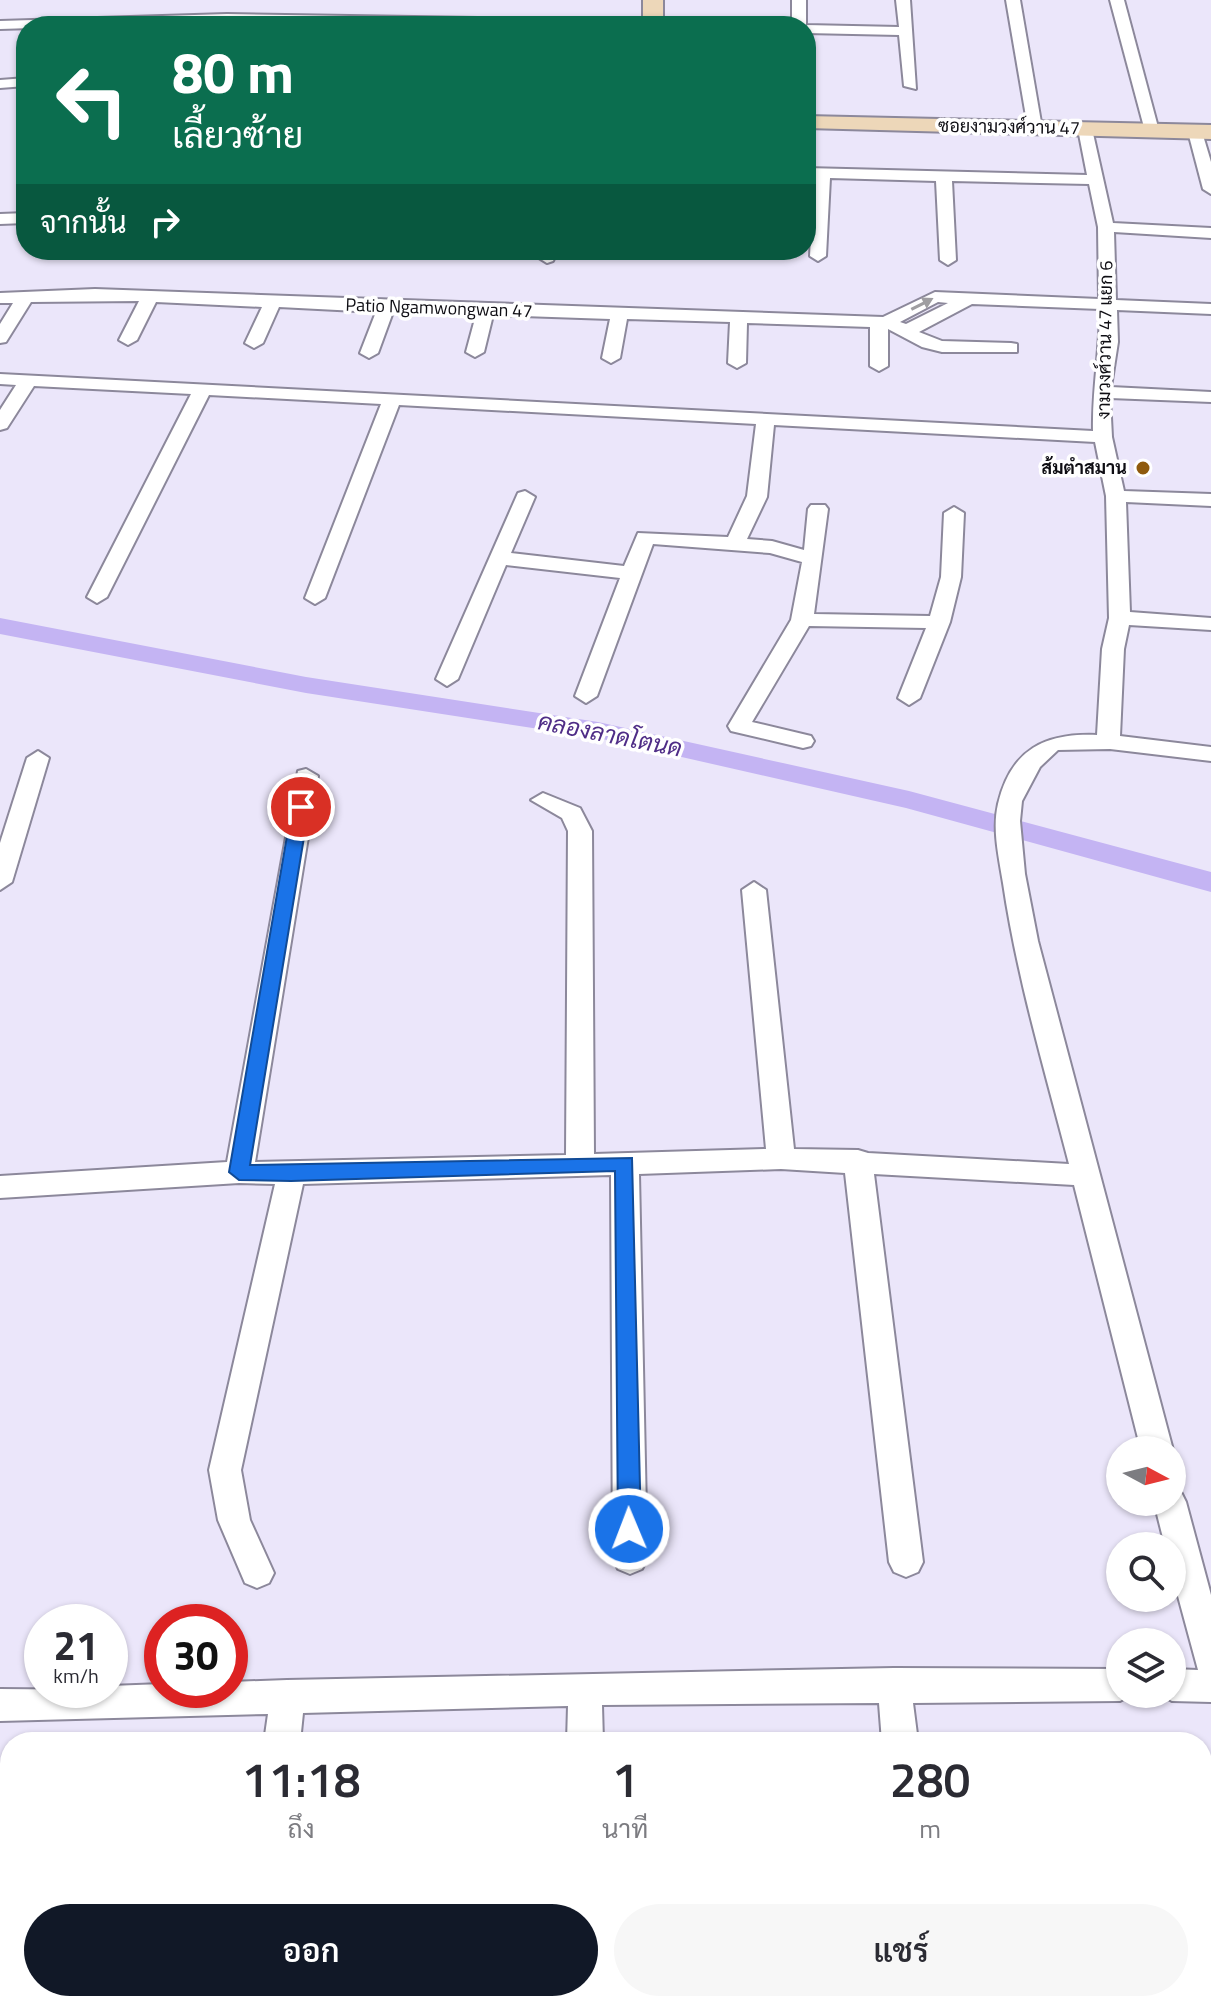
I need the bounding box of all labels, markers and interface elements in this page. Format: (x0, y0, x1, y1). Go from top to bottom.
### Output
text: 80 m (172, 30, 294, 115)
icon: left (40, 48, 144, 152)
text: เลี้ยวซ้าย (172, 107, 303, 162)
street label: ซอยงามวงศ์วาน 47 (938, 112, 1080, 141)
text: จากนั้น (40, 199, 127, 245)
icon: right (143, 200, 187, 244)
street label: งามวงศ์วาน 47 แยก 6 (1090, 260, 1119, 420)
street label: Patio Ngamwongwan 47 (345, 291, 533, 324)
one-way arrow (910, 297, 933, 310)
place label: ส้มตำสมาน (1041, 454, 1127, 481)
marker: ส้มตำสมาน (1134, 459, 1152, 477)
water label: คลองลาดโตนด (535, 702, 685, 766)
pin (267, 773, 335, 841)
icon: arrive (279, 785, 323, 829)
north arrow (1106, 1436, 1186, 1516)
map controls (1106, 1436, 1186, 1708)
position arrow (587, 1487, 671, 1571)
button: search (1106, 1532, 1186, 1612)
speed limit sign: 30 (144, 1604, 248, 1708)
text: 21 (54, 1615, 98, 1676)
button: layers (1106, 1628, 1186, 1708)
text: km/h (53, 1660, 99, 1691)
text: 11:18 (242, 1743, 361, 1816)
text: 1 (612, 1743, 639, 1816)
text: 280 (890, 1743, 970, 1816)
text: ถึง (288, 1809, 314, 1848)
text: นาที (602, 1809, 648, 1848)
text: m (919, 1809, 941, 1848)
button: ออก (24, 1904, 598, 1996)
button: แชร์ (614, 1904, 1188, 1996)

